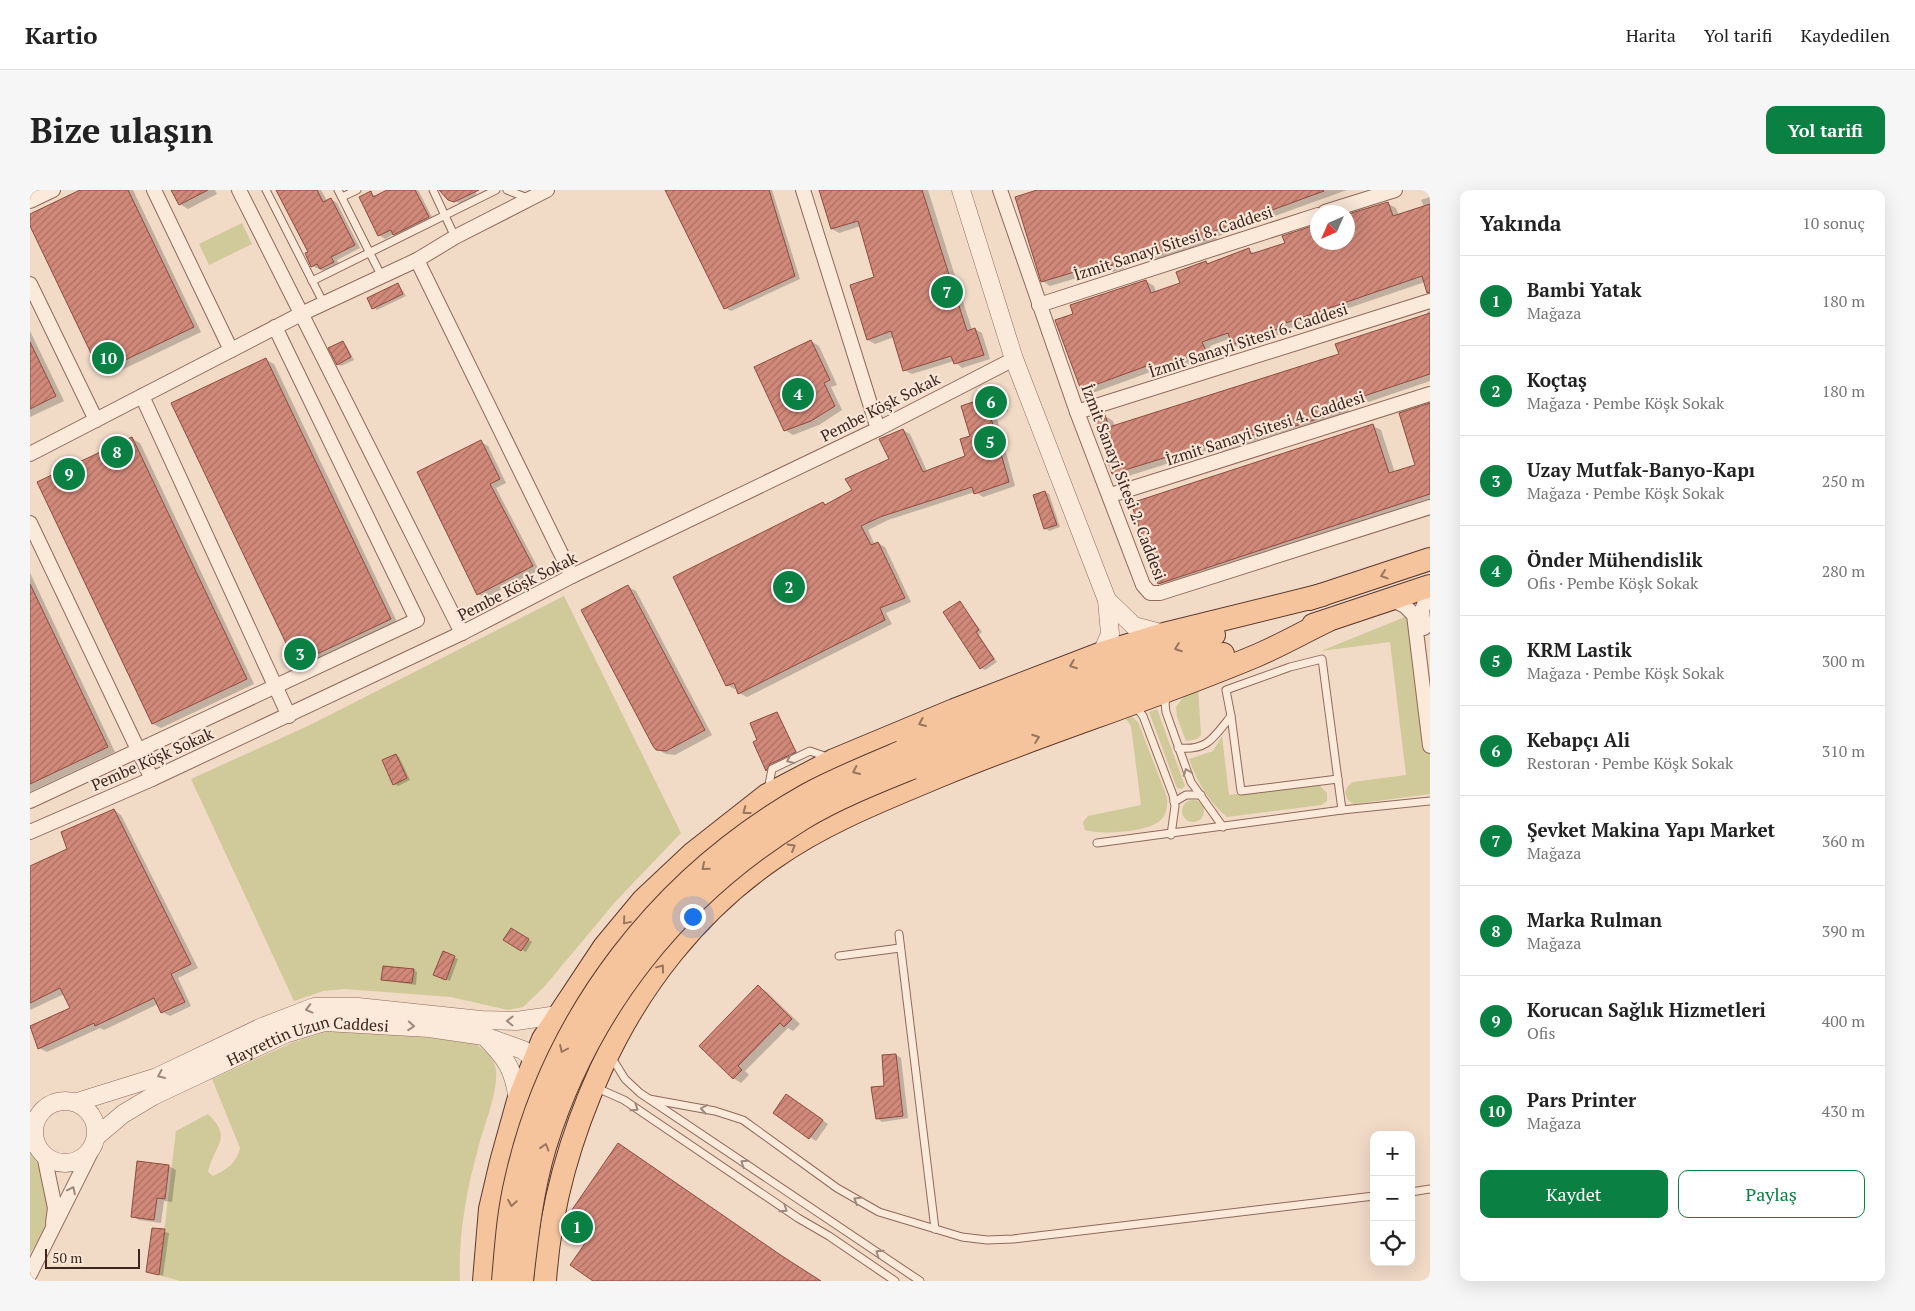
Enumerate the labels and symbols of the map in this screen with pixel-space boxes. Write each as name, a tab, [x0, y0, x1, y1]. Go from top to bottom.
street label: İzmit Sanayi Sitesi 8. Caddesi	[1071, 200, 1276, 286]
north arrow	[1310, 205, 1355, 250]
pin: 7	[931, 273, 963, 311]
street label: İzmit Sanayi Sitesi 6. Caddesi	[1146, 297, 1351, 383]
pin: 10	[92, 339, 124, 377]
street label: Pembe Köşk Sokak	[816, 367, 944, 447]
pin: 4	[782, 375, 814, 413]
street label: İzmit Sanayi Sitesi 2. Caddesi	[1076, 381, 1172, 583]
pin: 6	[975, 383, 1007, 421]
street label: İzmit Sanayi Sitesi 4. Caddesi	[1163, 385, 1368, 471]
pin: 5	[974, 423, 1006, 461]
pin: 8	[101, 433, 133, 471]
pin: 9	[53, 455, 85, 493]
street label: Pembe Köşk Sokak	[453, 546, 581, 626]
pin: 2	[773, 568, 805, 606]
one-way arrow	[1380, 569, 1389, 579]
pin: 3	[284, 635, 316, 673]
one-way arrow	[1174, 642, 1183, 652]
one-way arrow	[1070, 659, 1078, 669]
one-way arrow	[918, 717, 927, 728]
street label: Pembe Köşk Sokak	[88, 722, 217, 796]
one-way arrow	[1031, 734, 1039, 744]
one-way arrow	[786, 754, 795, 764]
one-way arrow	[852, 764, 861, 775]
one-way arrow	[1183, 768, 1193, 776]
one-way arrow	[743, 806, 752, 814]
one-way arrow	[786, 843, 795, 853]
one-way arrow	[702, 861, 711, 870]
your location	[680, 904, 706, 930]
one-way arrow	[623, 915, 632, 924]
one-way arrow	[655, 965, 663, 974]
one-way arrow	[305, 1003, 314, 1014]
street label: Hayrettin Uzun Caddesi	[223, 1010, 390, 1071]
one-way arrow	[505, 1016, 513, 1026]
one-way arrow	[408, 1021, 416, 1032]
one-way arrow	[559, 1044, 569, 1053]
one-way arrow	[157, 1068, 166, 1079]
one-way arrow	[630, 1102, 639, 1111]
one-way arrow	[700, 1104, 709, 1114]
one-way arrow	[540, 1143, 550, 1152]
one-way arrow	[740, 1160, 750, 1169]
one-way arrow	[66, 1186, 77, 1195]
one-way arrow	[854, 1197, 863, 1207]
one-way arrow	[508, 1198, 518, 1207]
one-way arrow	[778, 1203, 788, 1212]
pin: 1	[561, 1208, 593, 1246]
scale bar	[45, 1246, 140, 1269]
one-way arrow	[876, 1250, 885, 1259]

